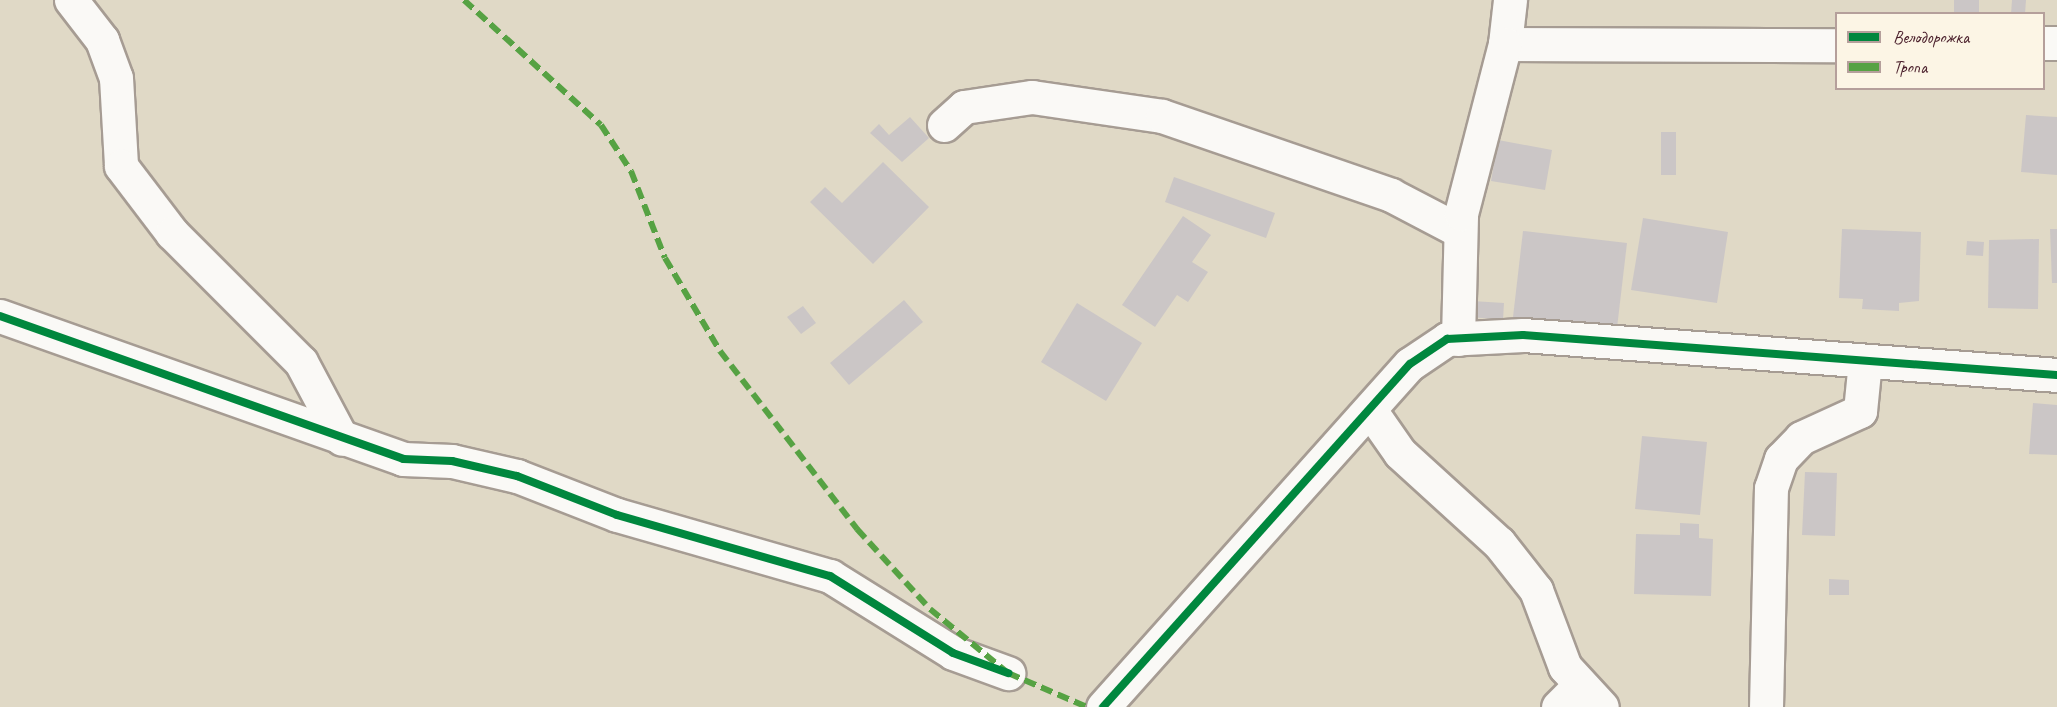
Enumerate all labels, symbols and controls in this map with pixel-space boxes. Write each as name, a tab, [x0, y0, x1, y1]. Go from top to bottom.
legend	[1835, 12, 2045, 90]
text: Велодорожка	[1893, 26, 1969, 48]
text: Тропа	[1893, 56, 1927, 78]

